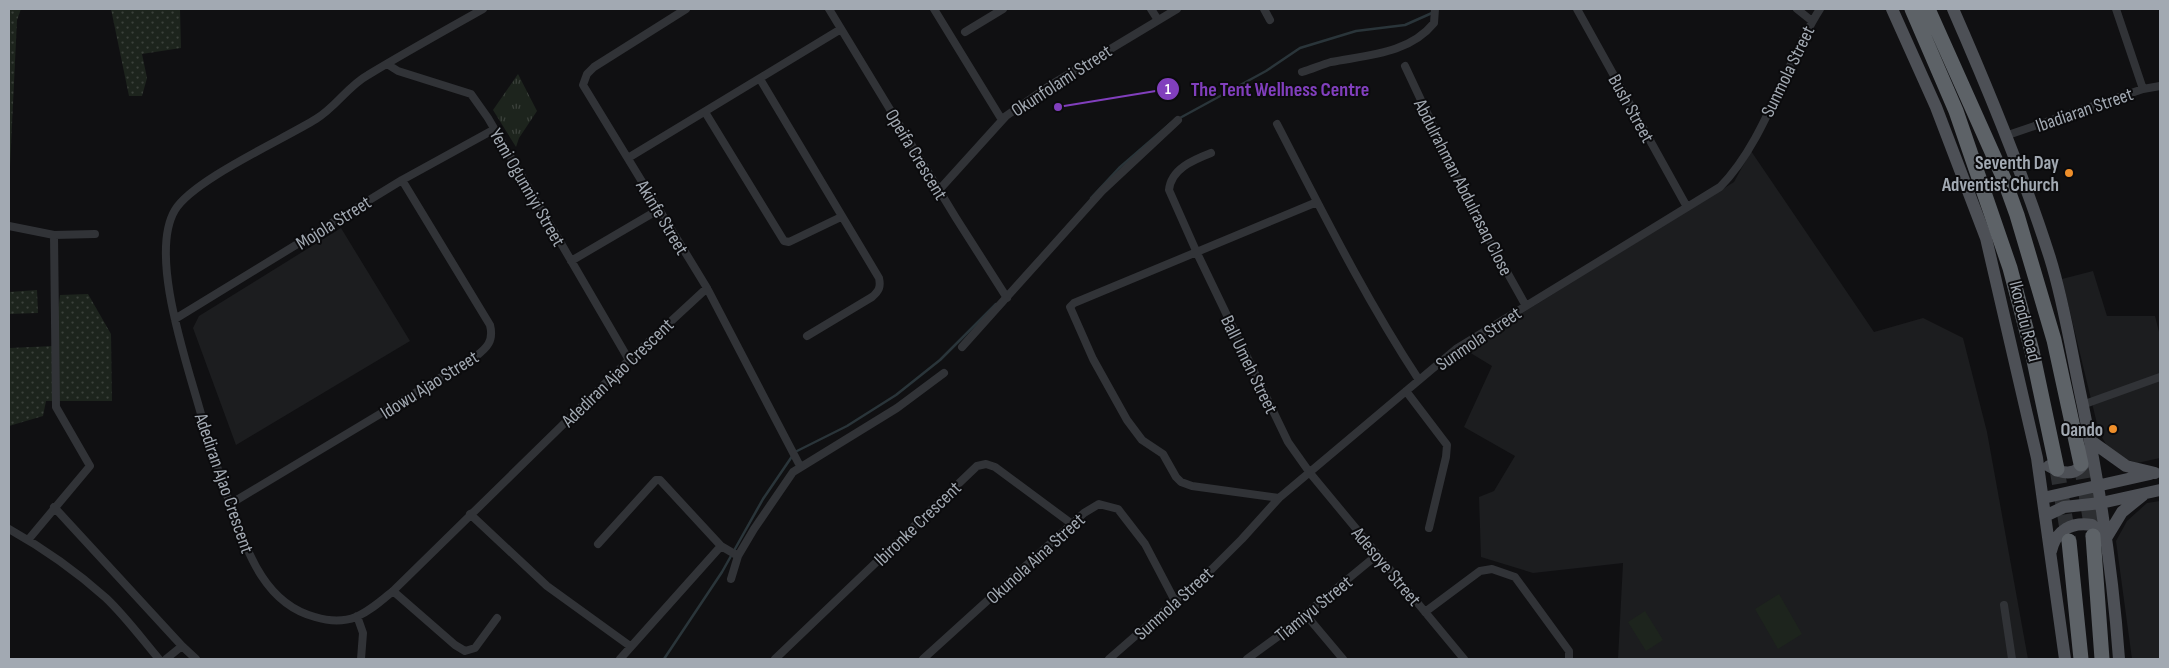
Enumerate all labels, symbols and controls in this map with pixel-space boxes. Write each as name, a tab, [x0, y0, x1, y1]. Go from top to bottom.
street label: Sunmola Street	[1756, 22, 1820, 121]
street label: Okunfolami Street	[1007, 40, 1117, 122]
callout: The Tent Wellness Centre	[1155, 71, 1379, 106]
street label: Bush Street	[1603, 71, 1659, 147]
text: The Tent Wellness Centre	[1191, 78, 1369, 102]
text: 1	[1165, 80, 1171, 99]
street label: Ibadiaran Street	[2033, 83, 2136, 138]
street label: Abdulrahman Abdulrasaq Close	[1408, 95, 1517, 280]
street label: Opeifa Crescent	[880, 105, 952, 205]
street label: Yemi Ogunniyi Street	[484, 125, 570, 251]
place label: Seventh Day Adventist Church	[1941, 152, 2059, 197]
marker: Seventh Day Adventist Church	[2063, 167, 2075, 179]
street label: Akinfe Street	[630, 175, 693, 259]
street label: Mojola Street	[292, 191, 376, 255]
street label: Ikorodu Road	[2003, 279, 2046, 364]
street label: Sunmola Street	[1432, 302, 1526, 376]
street label: Ball Umeh Street	[1215, 312, 1282, 418]
street label: Adediran Ajao Crescent	[557, 314, 679, 433]
street label: Idowu Ajao Street	[376, 346, 483, 425]
street label: Adediran Ajao Crescent	[189, 409, 258, 557]
place label: Oando	[2060, 419, 2103, 442]
marker: Oando	[2107, 423, 2119, 435]
street label: Ibironke Crescent	[870, 477, 966, 571]
street label: Okunola Aina Street	[982, 509, 1090, 609]
street label: Adesoye Street	[1346, 522, 1426, 611]
street label: Sunmola Street	[1130, 563, 1218, 646]
street label: Tiamiyu Street	[1271, 571, 1357, 647]

